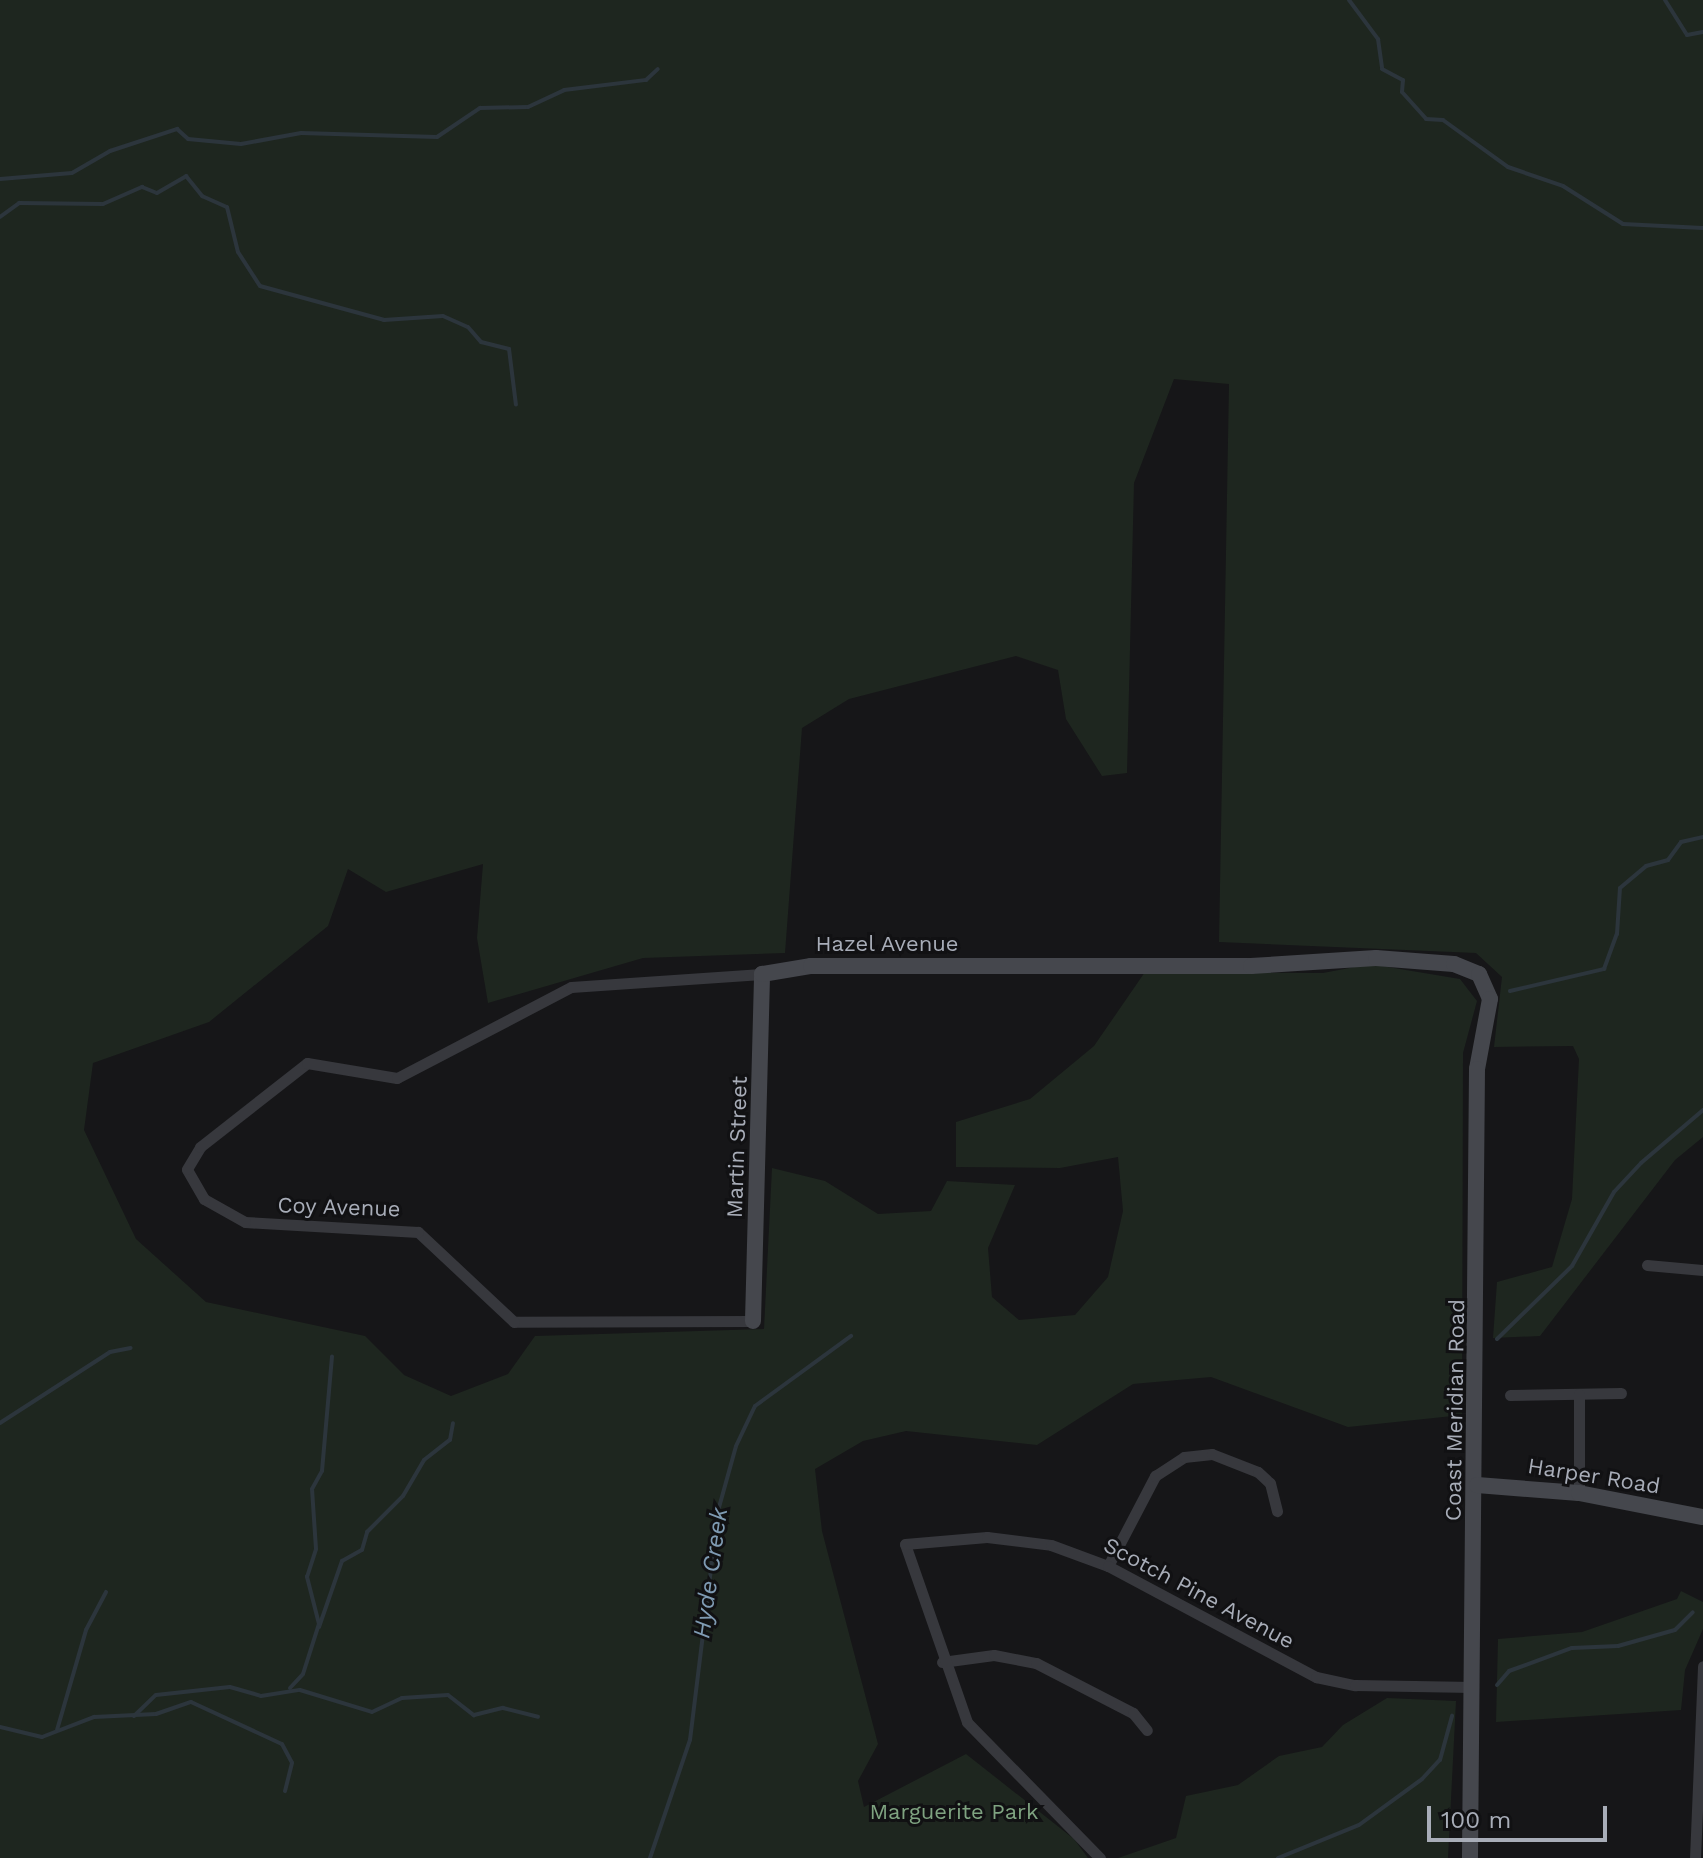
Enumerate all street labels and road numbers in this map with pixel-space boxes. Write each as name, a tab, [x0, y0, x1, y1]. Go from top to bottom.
street label: Hazel Avenue	[815, 931, 959, 957]
street label: Martin Street	[721, 1076, 753, 1218]
street label: Coy Avenue	[276, 1192, 402, 1222]
street label: Coast Meridian Road	[1440, 1299, 1470, 1521]
street label: Harper Road	[1526, 1452, 1662, 1500]
street label: Scotch Pine Avenue	[1099, 1531, 1299, 1655]

